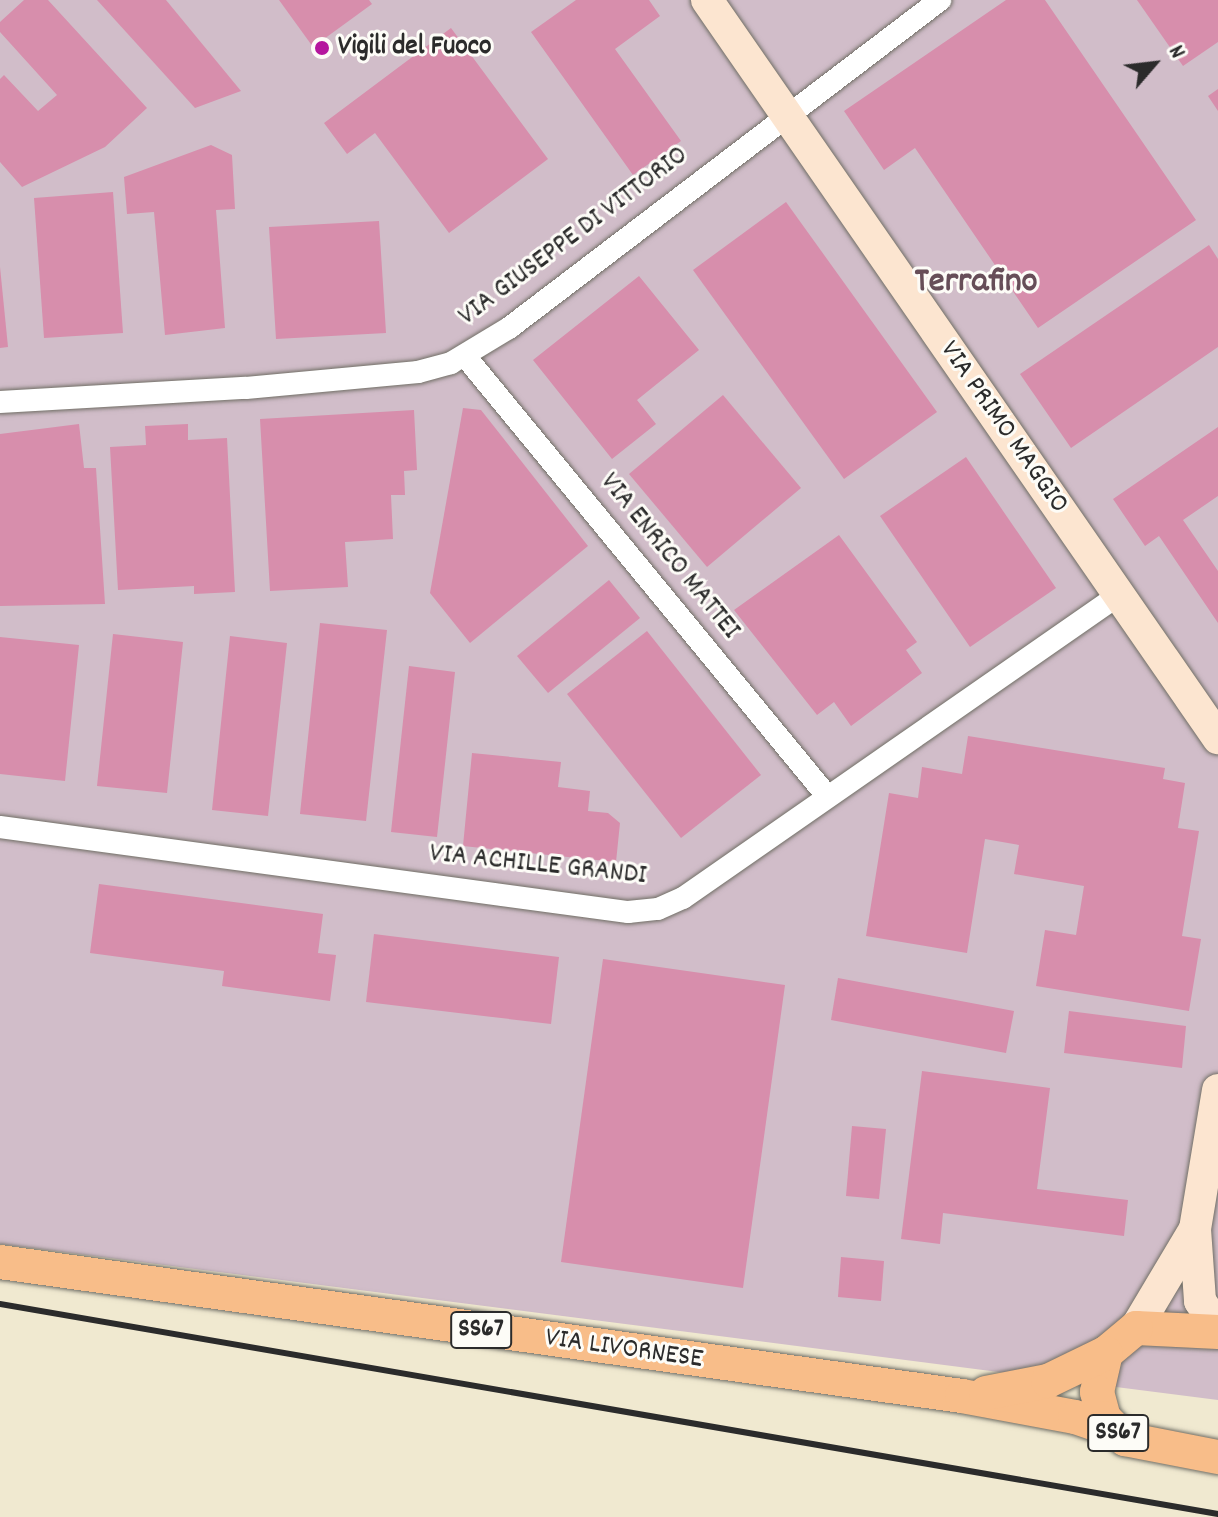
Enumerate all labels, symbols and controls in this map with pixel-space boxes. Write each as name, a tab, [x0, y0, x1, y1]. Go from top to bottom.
north arrow	[1114, 24, 1194, 104]
place label: Vigili del Fuoco	[338, 31, 491, 65]
marker: Vigili del Fuoco	[313, 39, 331, 57]
text: N	[1159, 40, 1192, 65]
street label: VIA GIUSEPPE DI VITTORIO	[453, 140, 695, 334]
district label: Terrafino	[914, 262, 1038, 306]
street label: VIA PRIMO MAGGIO	[931, 335, 1075, 521]
street label: VIA ENRICO MATTEI	[592, 467, 746, 647]
street label: VIA ACHILLE GRANDI	[428, 838, 648, 894]
road number: SS67	[449, 1308, 513, 1352]
street label: VIA LIVORNESE	[543, 1322, 705, 1378]
road number: SS67	[1086, 1411, 1150, 1455]

